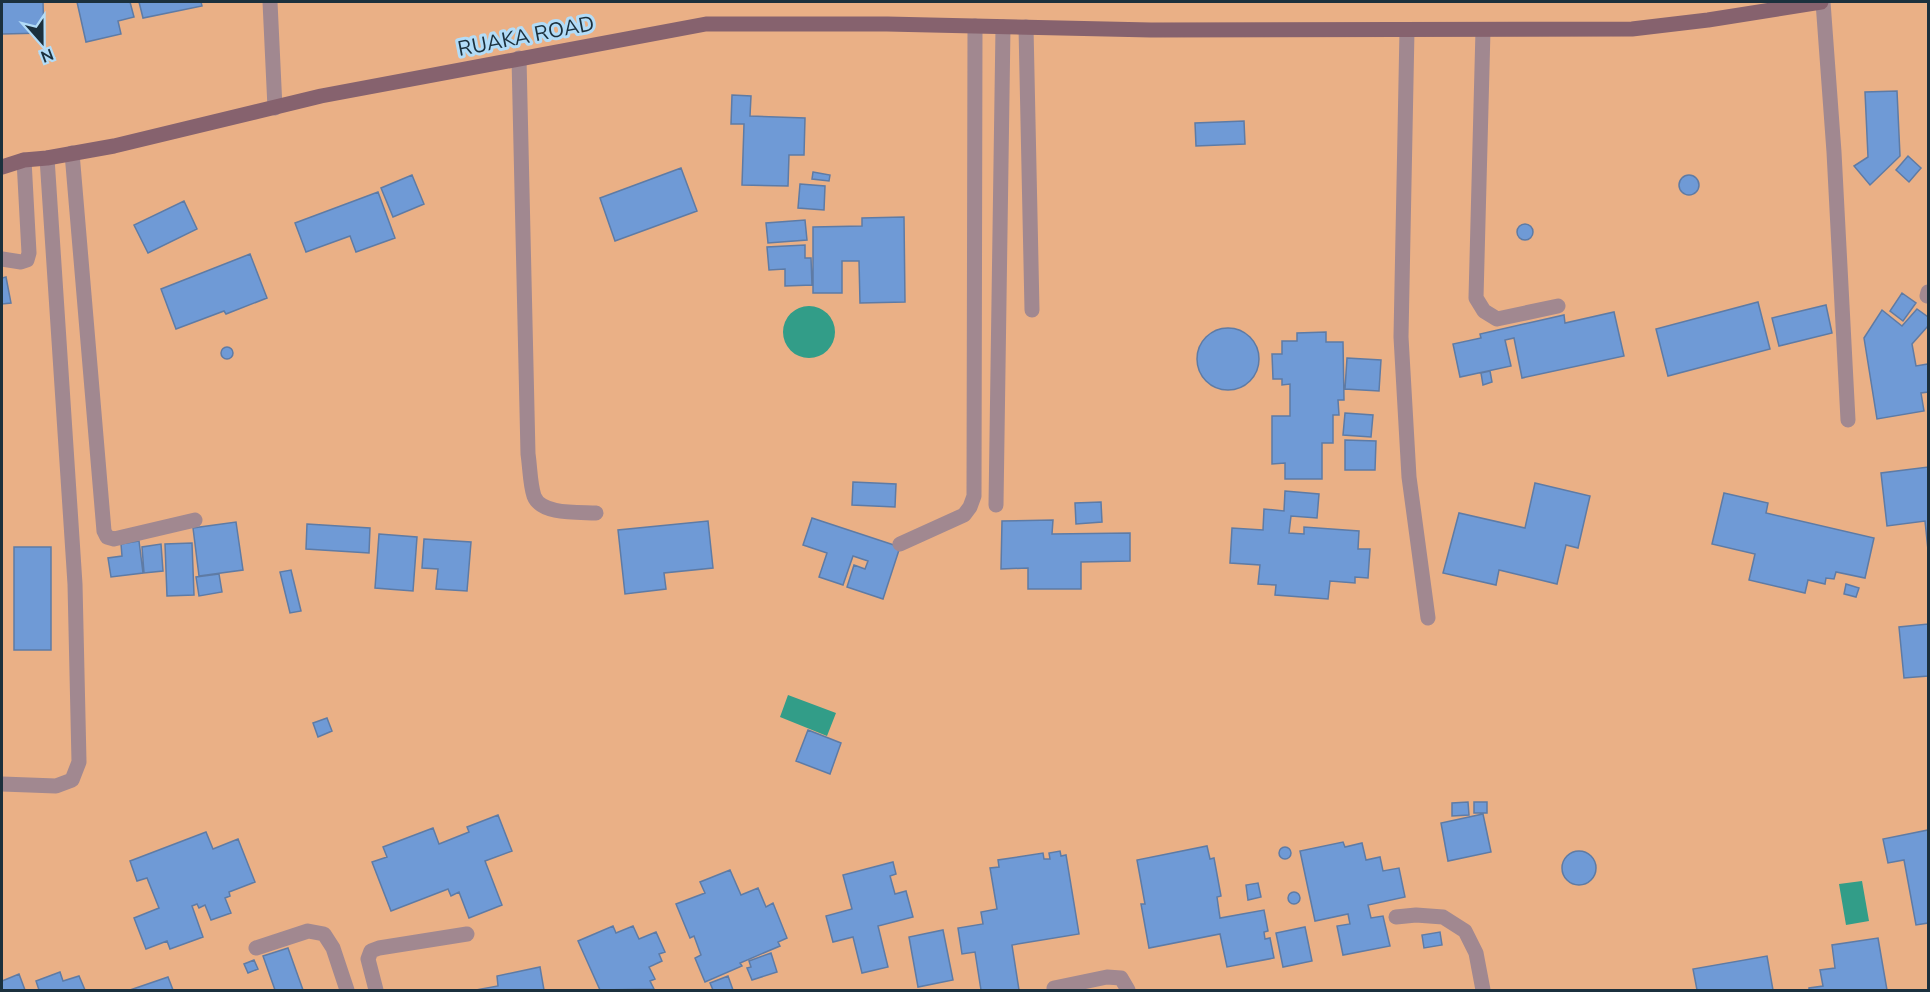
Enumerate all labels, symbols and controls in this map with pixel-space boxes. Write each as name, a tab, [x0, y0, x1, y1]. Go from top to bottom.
street label: RUAKA ROAD	[455, 9, 597, 63]
north arrow	[12, 12, 72, 72]
text: N	[37, 43, 57, 67]

